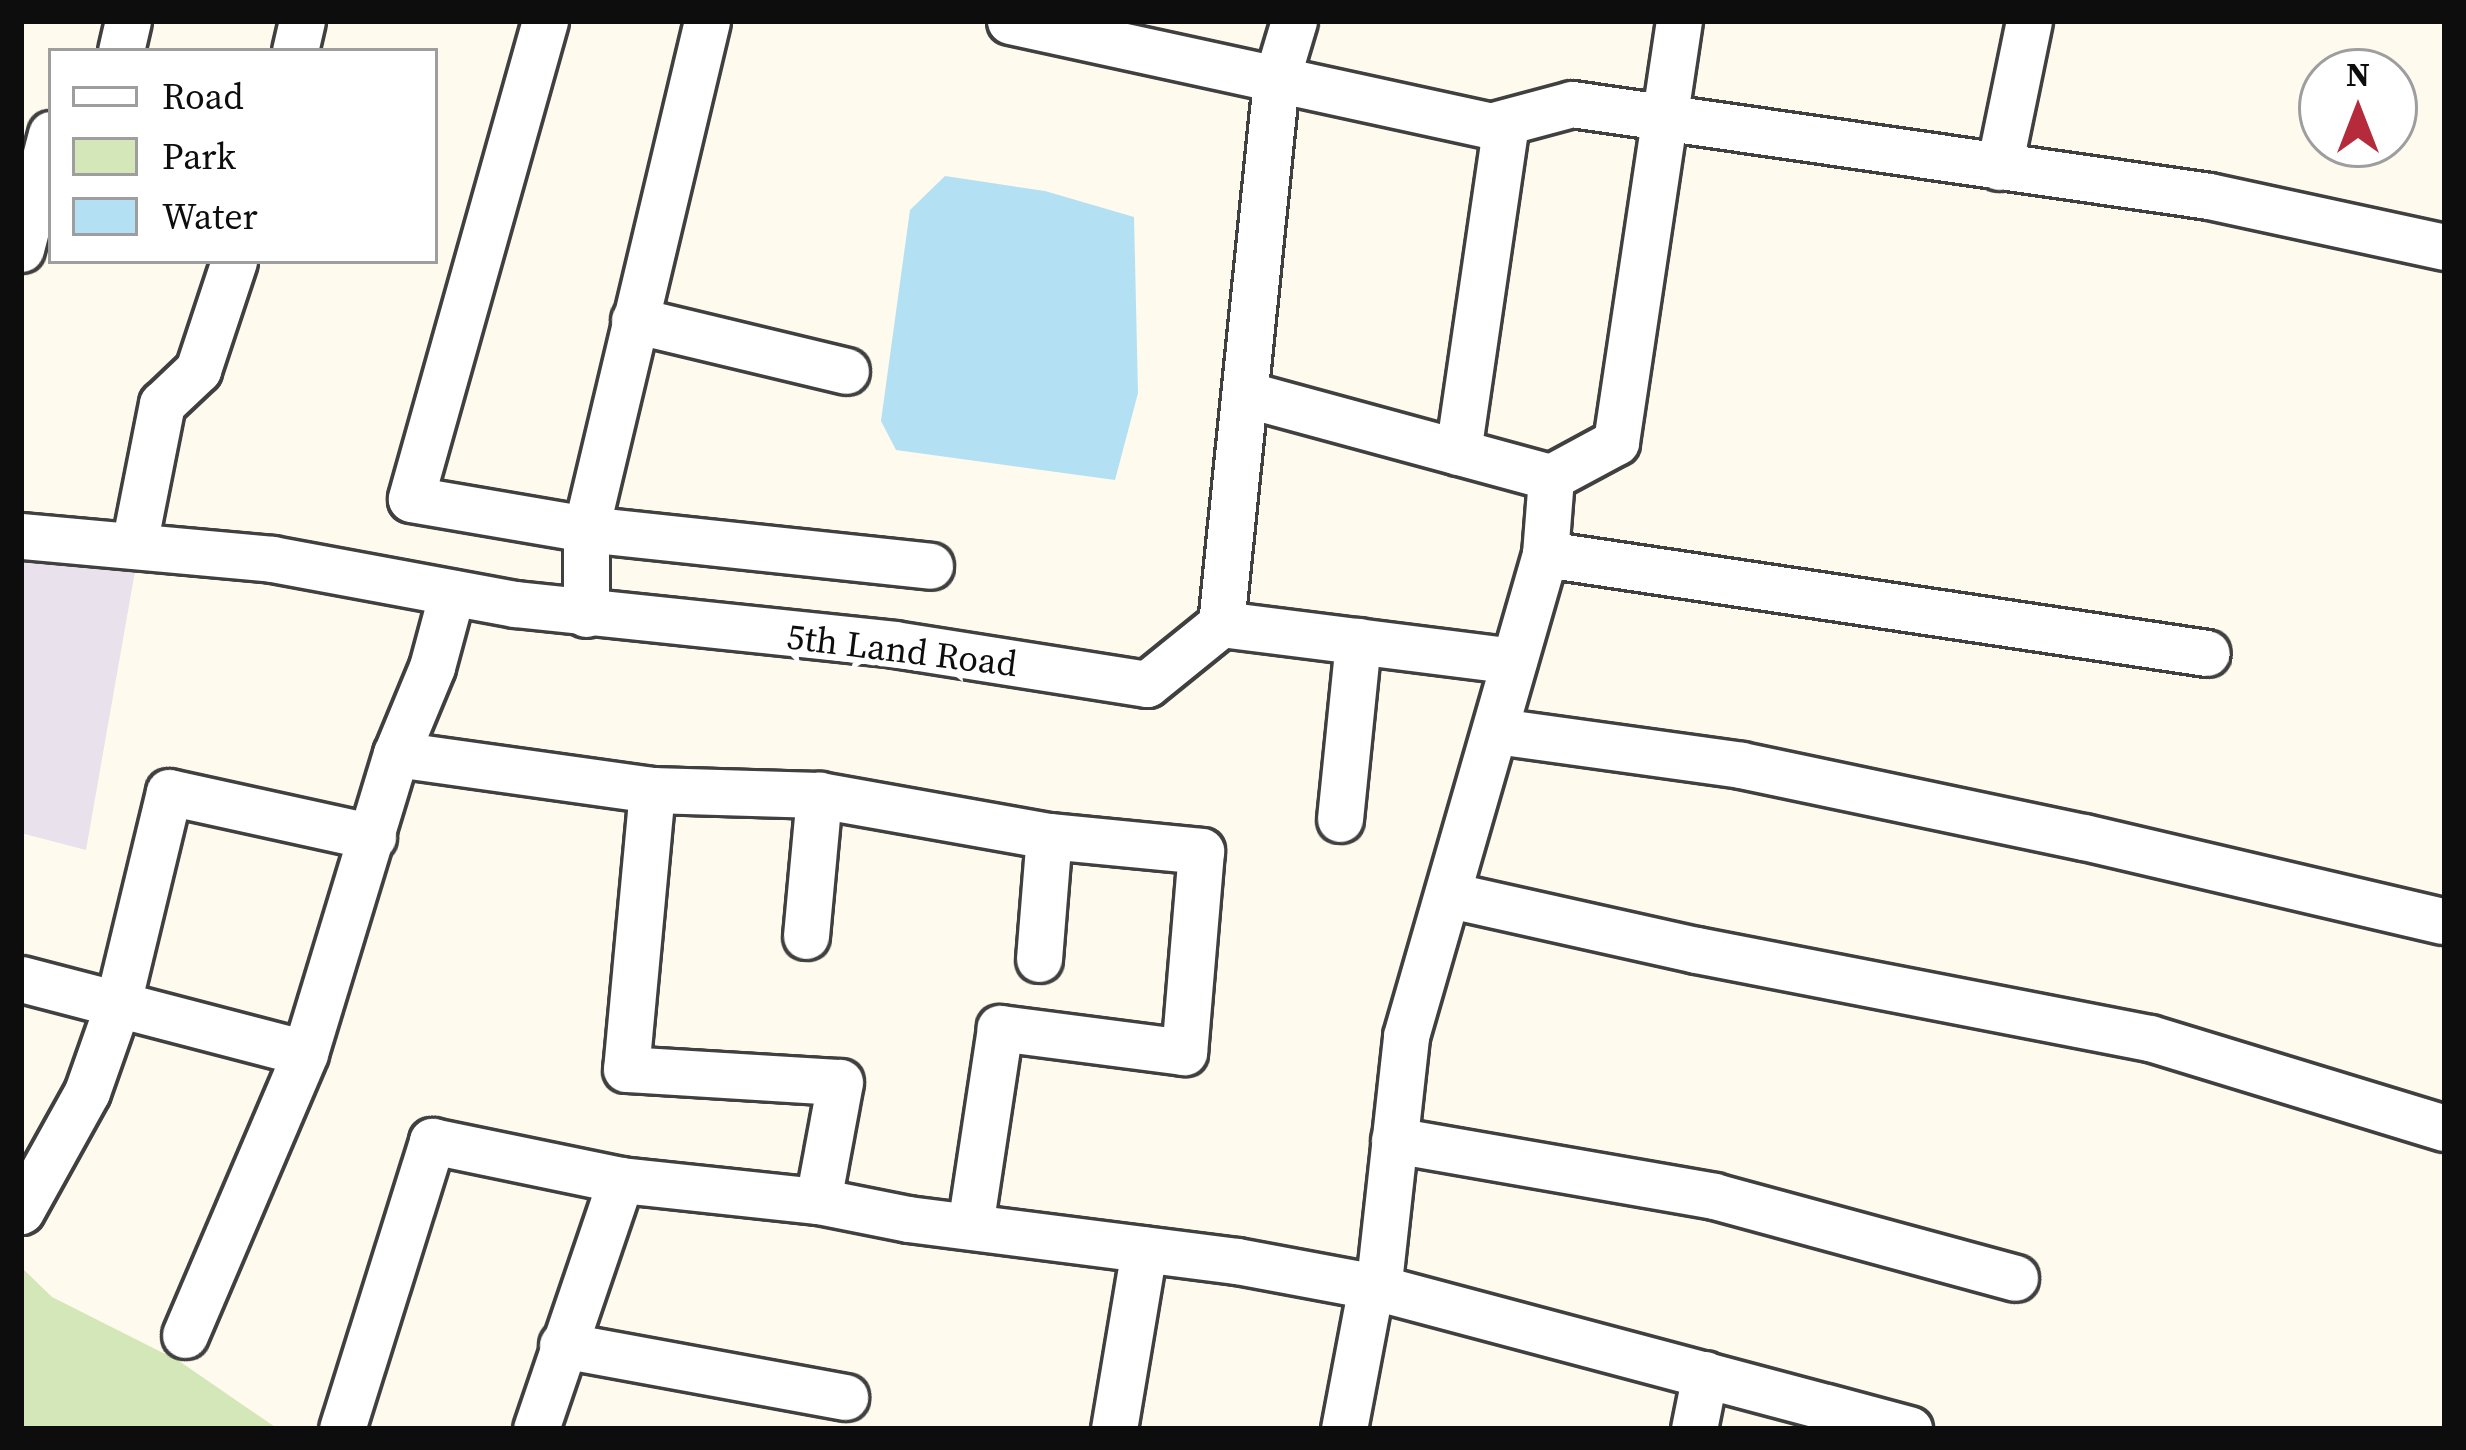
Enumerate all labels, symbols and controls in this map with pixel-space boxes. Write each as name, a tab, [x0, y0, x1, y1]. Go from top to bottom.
legend	[48, 48, 438, 264]
north arrow	[2298, 48, 2418, 168]
text: N	[2346, 52, 2370, 97]
text: Road	[162, 72, 244, 121]
text: Park	[162, 132, 236, 181]
text: Water	[162, 192, 258, 241]
street label: 5th Land Road	[784, 614, 1020, 686]

